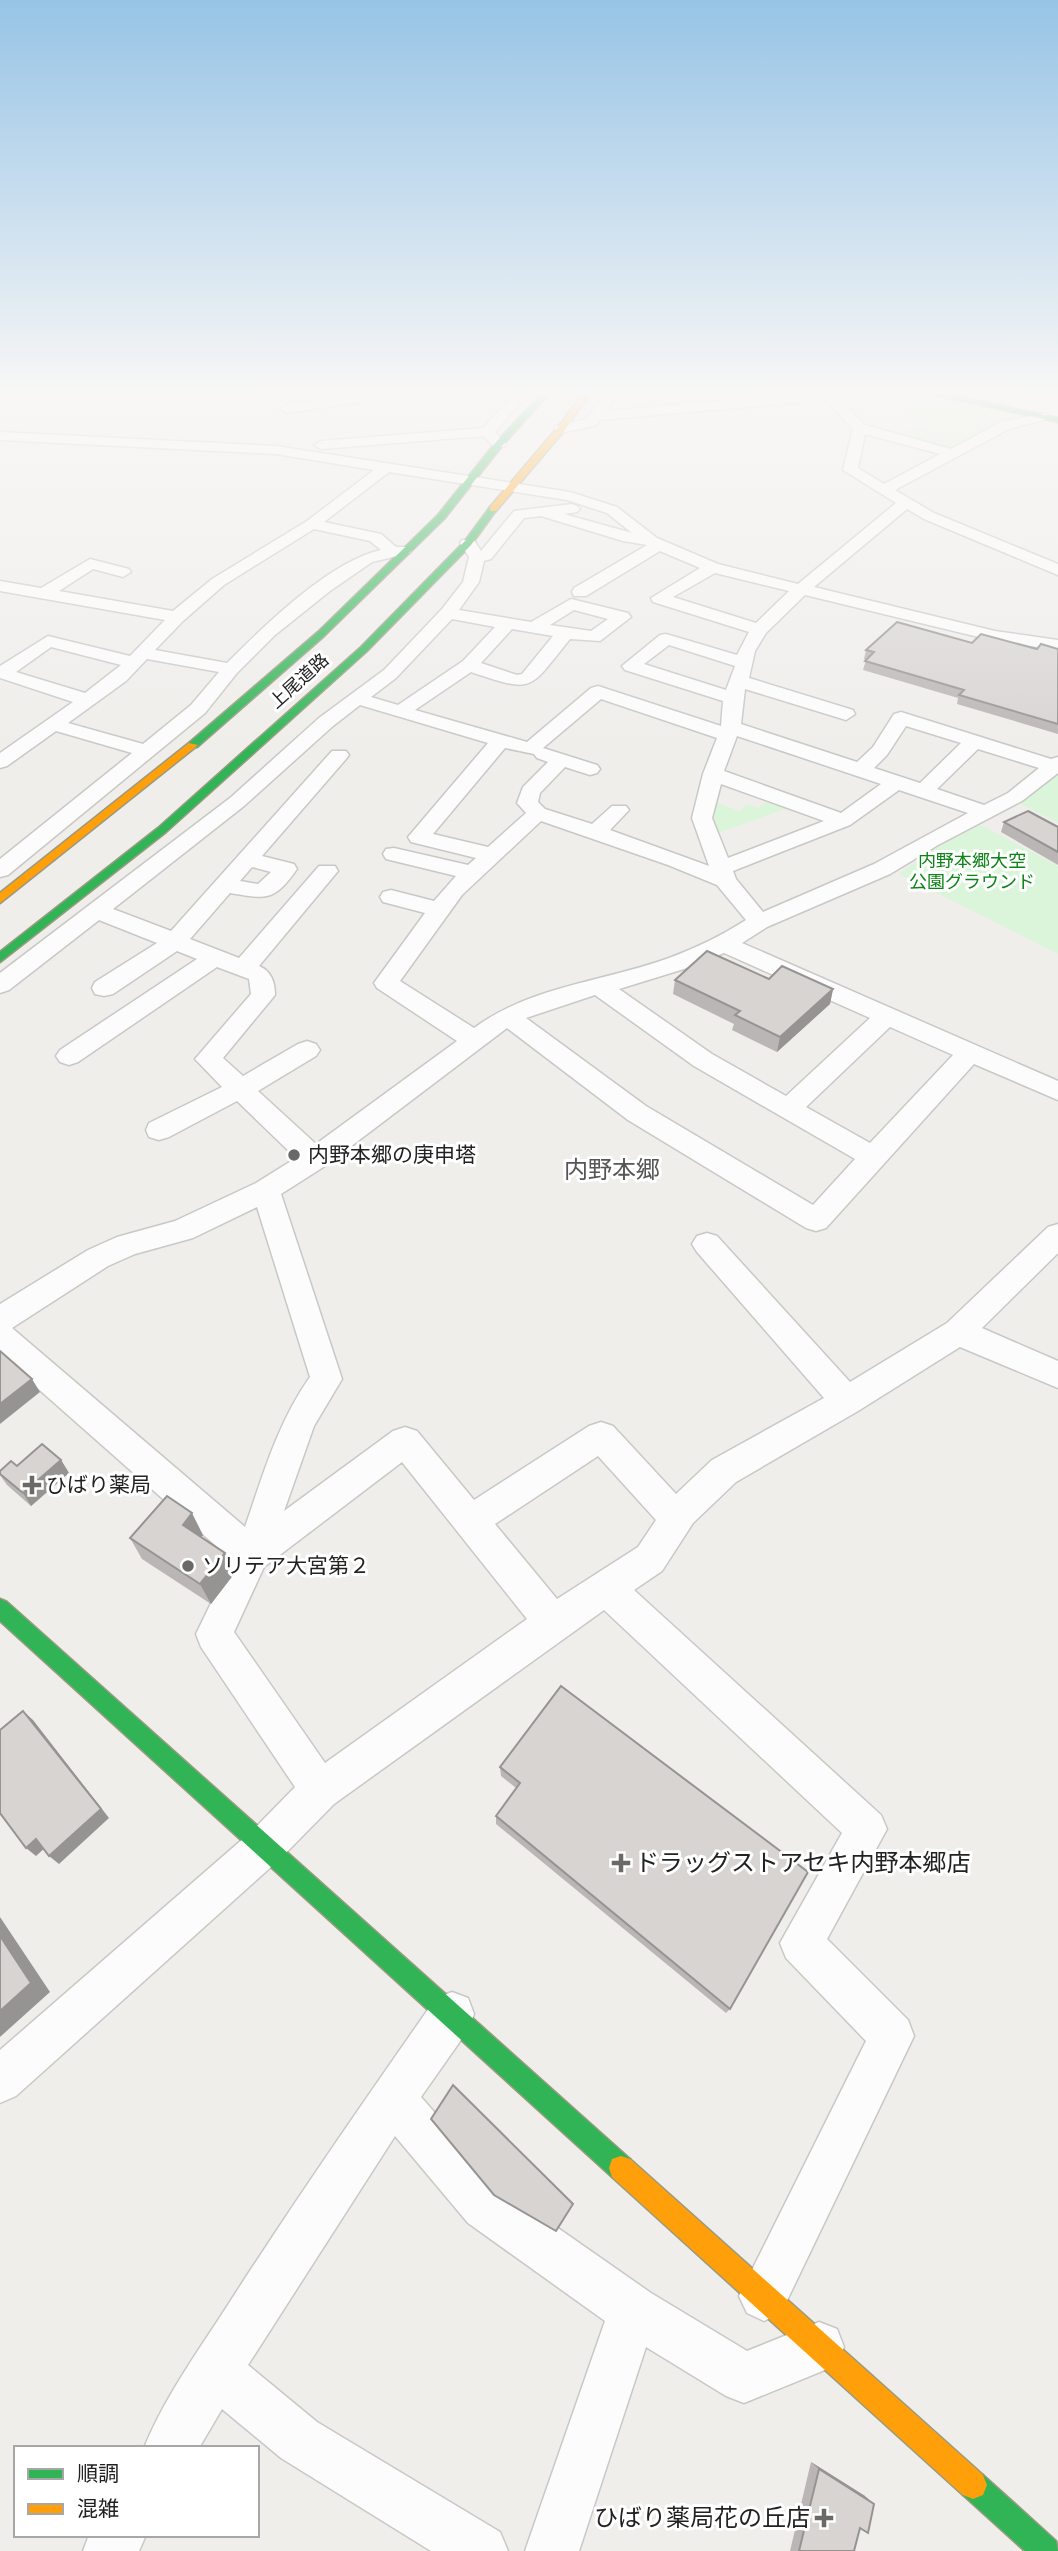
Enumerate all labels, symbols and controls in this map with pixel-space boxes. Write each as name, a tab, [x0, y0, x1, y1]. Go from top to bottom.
street label: 上尾道路	[265, 649, 333, 713]
park label: 内野本郷大空 公園グラウンド	[909, 850, 1035, 893]
place label: 内野本郷の庚申塔	[308, 1143, 476, 1168]
marker: 内野本郷の庚申塔	[286, 1147, 302, 1163]
district label: 内野本郷	[564, 1156, 660, 1185]
place label: ひばり薬局	[46, 1473, 151, 1498]
marker: ひばり薬局	[24, 1477, 40, 1493]
place label: ソリテア大宮第２	[202, 1554, 370, 1579]
marker: ソリテア大宮第２	[180, 1558, 196, 1574]
place label: ドラッグストアセキ内野本郷店	[635, 1849, 971, 1878]
marker: ドラッグストアセキ内野本郷店	[613, 1855, 629, 1871]
legend	[14, 2446, 259, 2537]
text: 順調	[77, 2462, 119, 2487]
text: 混雑	[77, 2497, 119, 2522]
place label: ひばり薬局花の丘店	[594, 2504, 810, 2533]
marker: ひばり薬局花の丘店	[816, 2510, 832, 2526]

